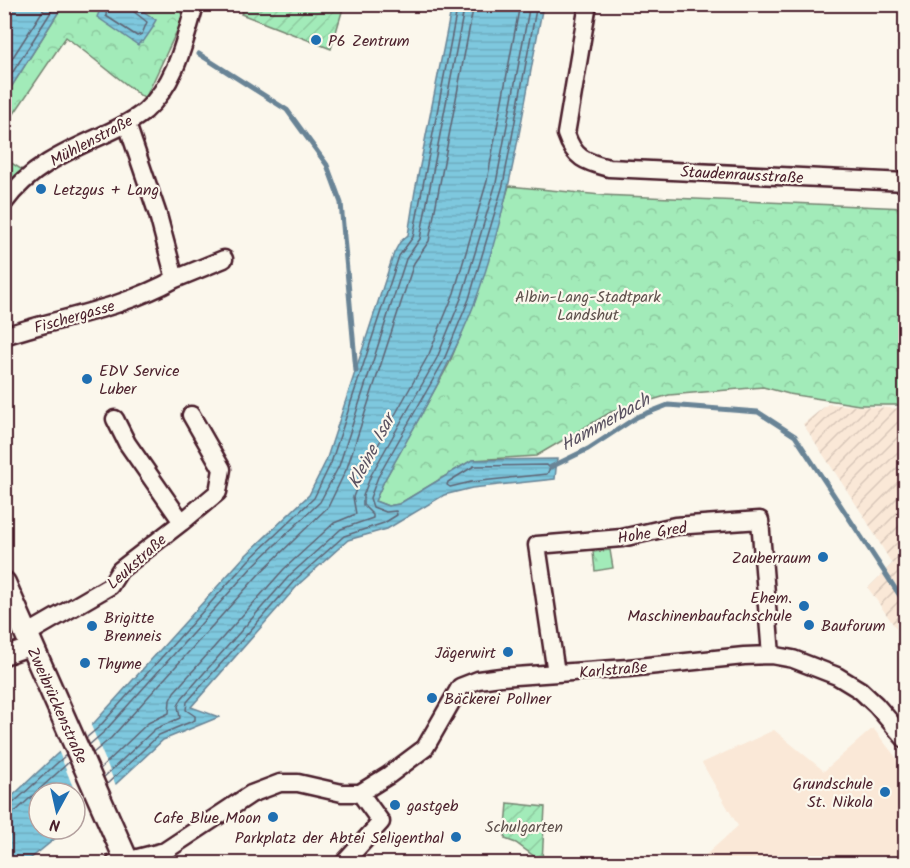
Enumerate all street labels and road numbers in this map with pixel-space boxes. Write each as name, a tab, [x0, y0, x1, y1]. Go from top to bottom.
street label: Mühlenstraße	[46, 109, 138, 174]
street label: Staudenrausstraße	[680, 160, 804, 191]
street label: Fischergasse	[31, 294, 118, 341]
street label: Hohe Gred	[616, 515, 690, 551]
street label: Leukstraße	[101, 528, 173, 596]
street label: Zweibrückenstraße	[20, 643, 94, 768]
street label: Karlstraße	[578, 655, 648, 686]

